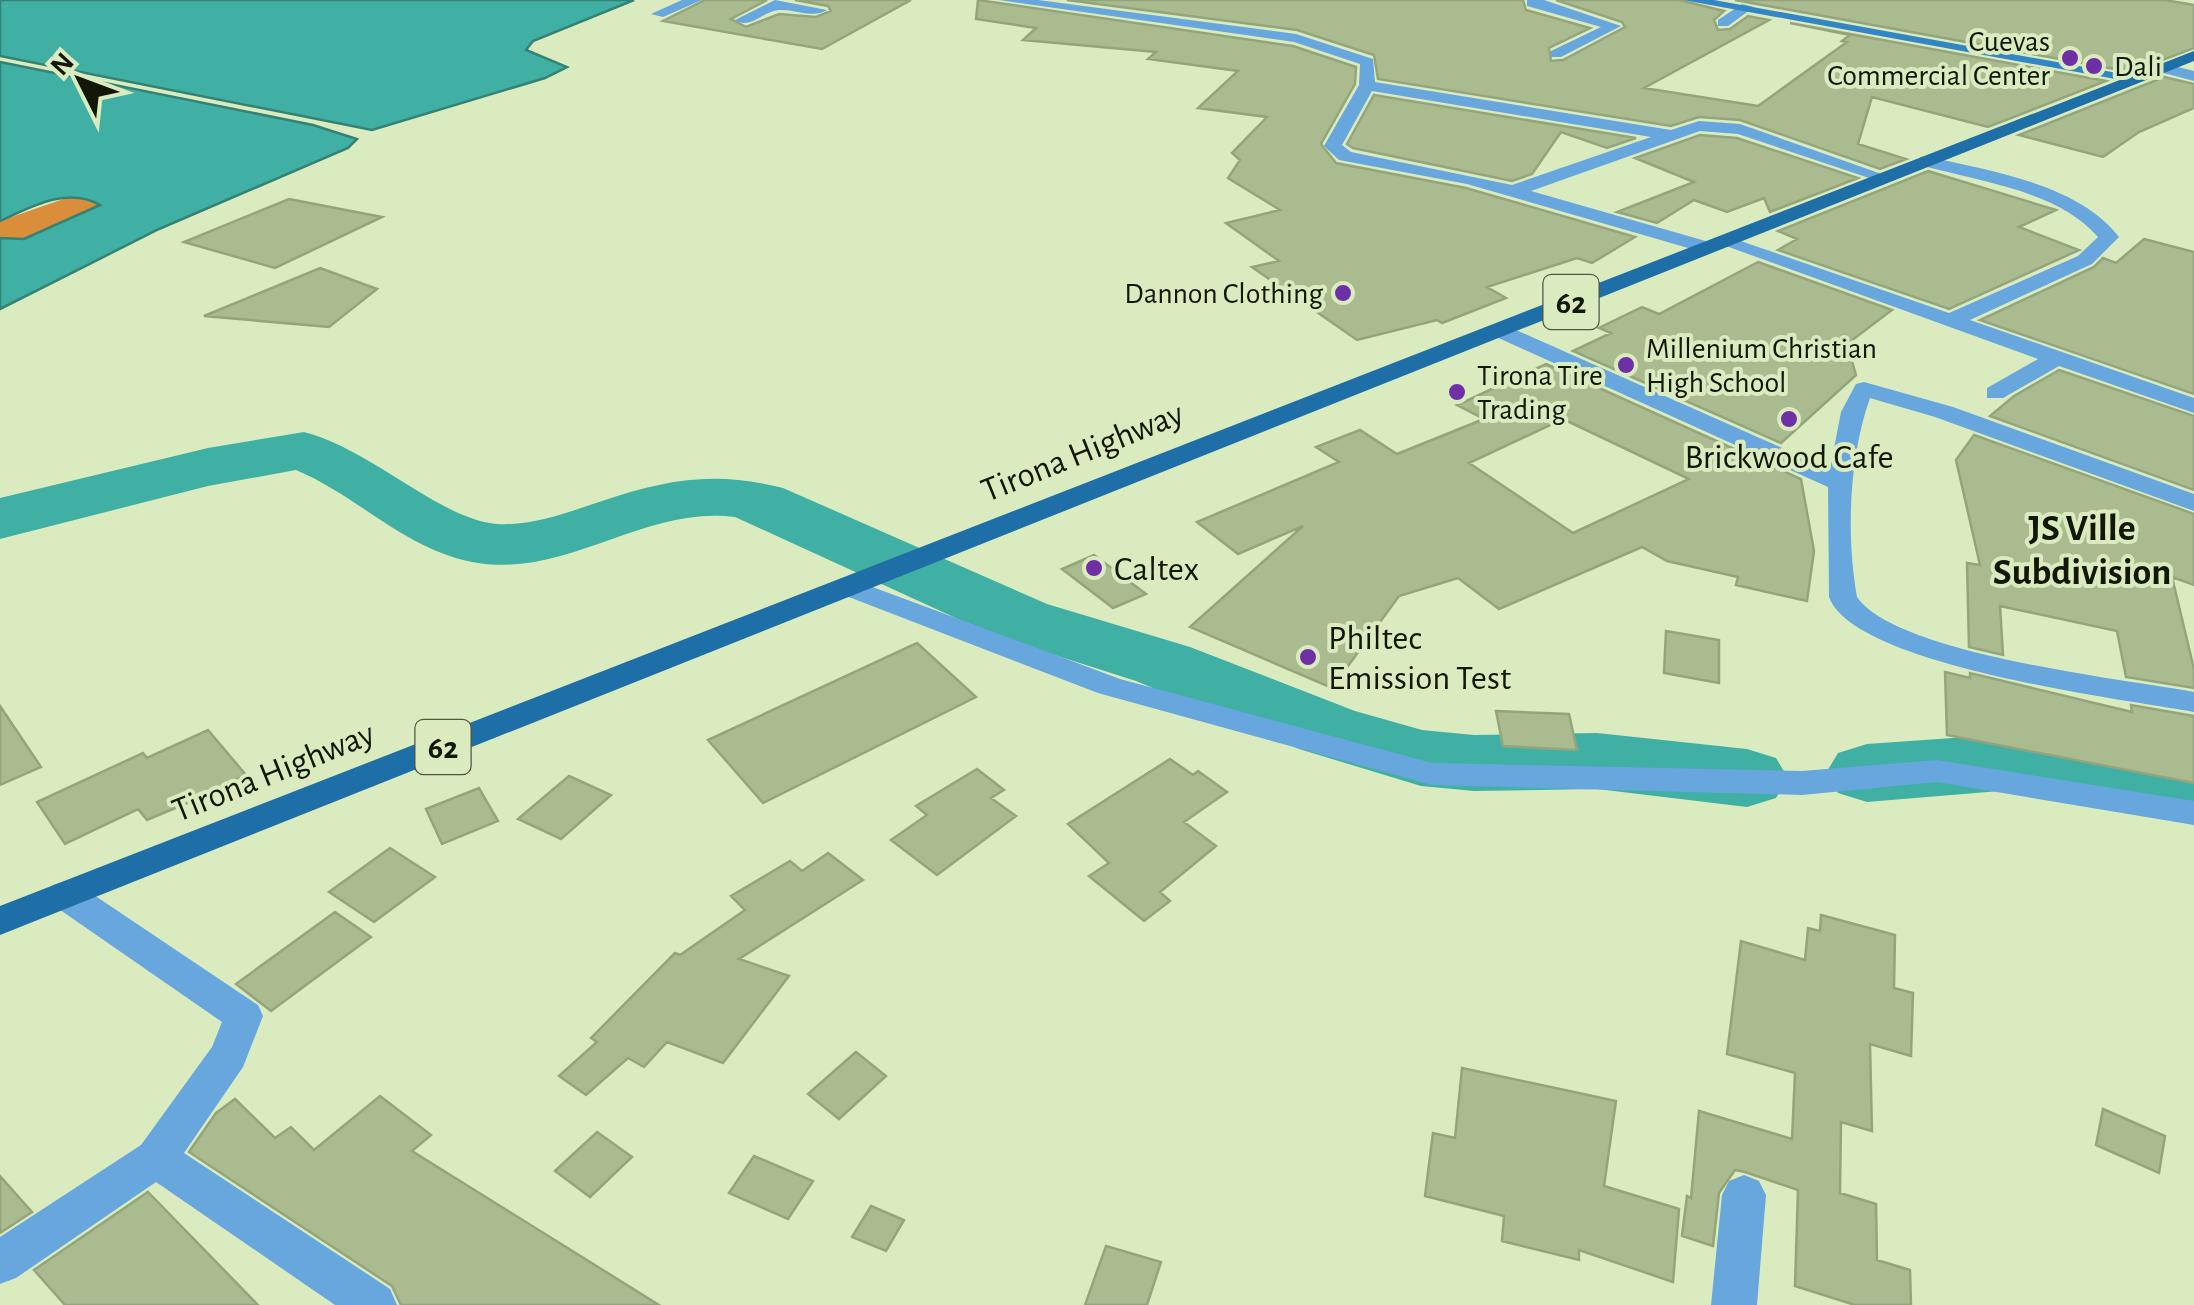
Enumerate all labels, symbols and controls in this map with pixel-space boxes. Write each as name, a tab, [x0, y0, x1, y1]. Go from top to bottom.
place label: Cuevas Commercial Center	[1827, 27, 2050, 91]
north arrow	[30, 30, 130, 130]
marker: Cuevas Commercial Center	[2059, 47, 2081, 69]
text: N	[46, 48, 80, 81]
place label: Dali	[2114, 52, 2162, 82]
marker: Dali	[2083, 55, 2105, 77]
road number: 62	[1544, 275, 1598, 329]
place label: Dannon Clothing	[1124, 279, 1323, 309]
marker: Dannon Clothing	[1332, 282, 1354, 304]
place label: Millenium Christian High School	[1646, 334, 1877, 398]
marker: Millenium Christian High School	[1615, 354, 1637, 376]
place label: Tirona Tire Trading	[1477, 361, 1603, 425]
marker: Tirona Tire Trading	[1446, 381, 1468, 403]
street label: Tirona Highway	[977, 396, 1189, 509]
marker: Brickwood Cafe	[1778, 408, 1800, 430]
place label: Brickwood Cafe	[1684, 440, 1894, 475]
district label: JS Ville Subdivision	[1993, 510, 2171, 592]
place label: Caltex	[1114, 552, 1199, 587]
marker: Caltex	[1083, 557, 1105, 579]
place label: Philtec Emission Test	[1328, 621, 1511, 696]
marker: Philtec Emission Test	[1297, 646, 1319, 668]
street label: Tirona Highway	[168, 716, 380, 829]
road number: 62	[416, 720, 470, 774]

